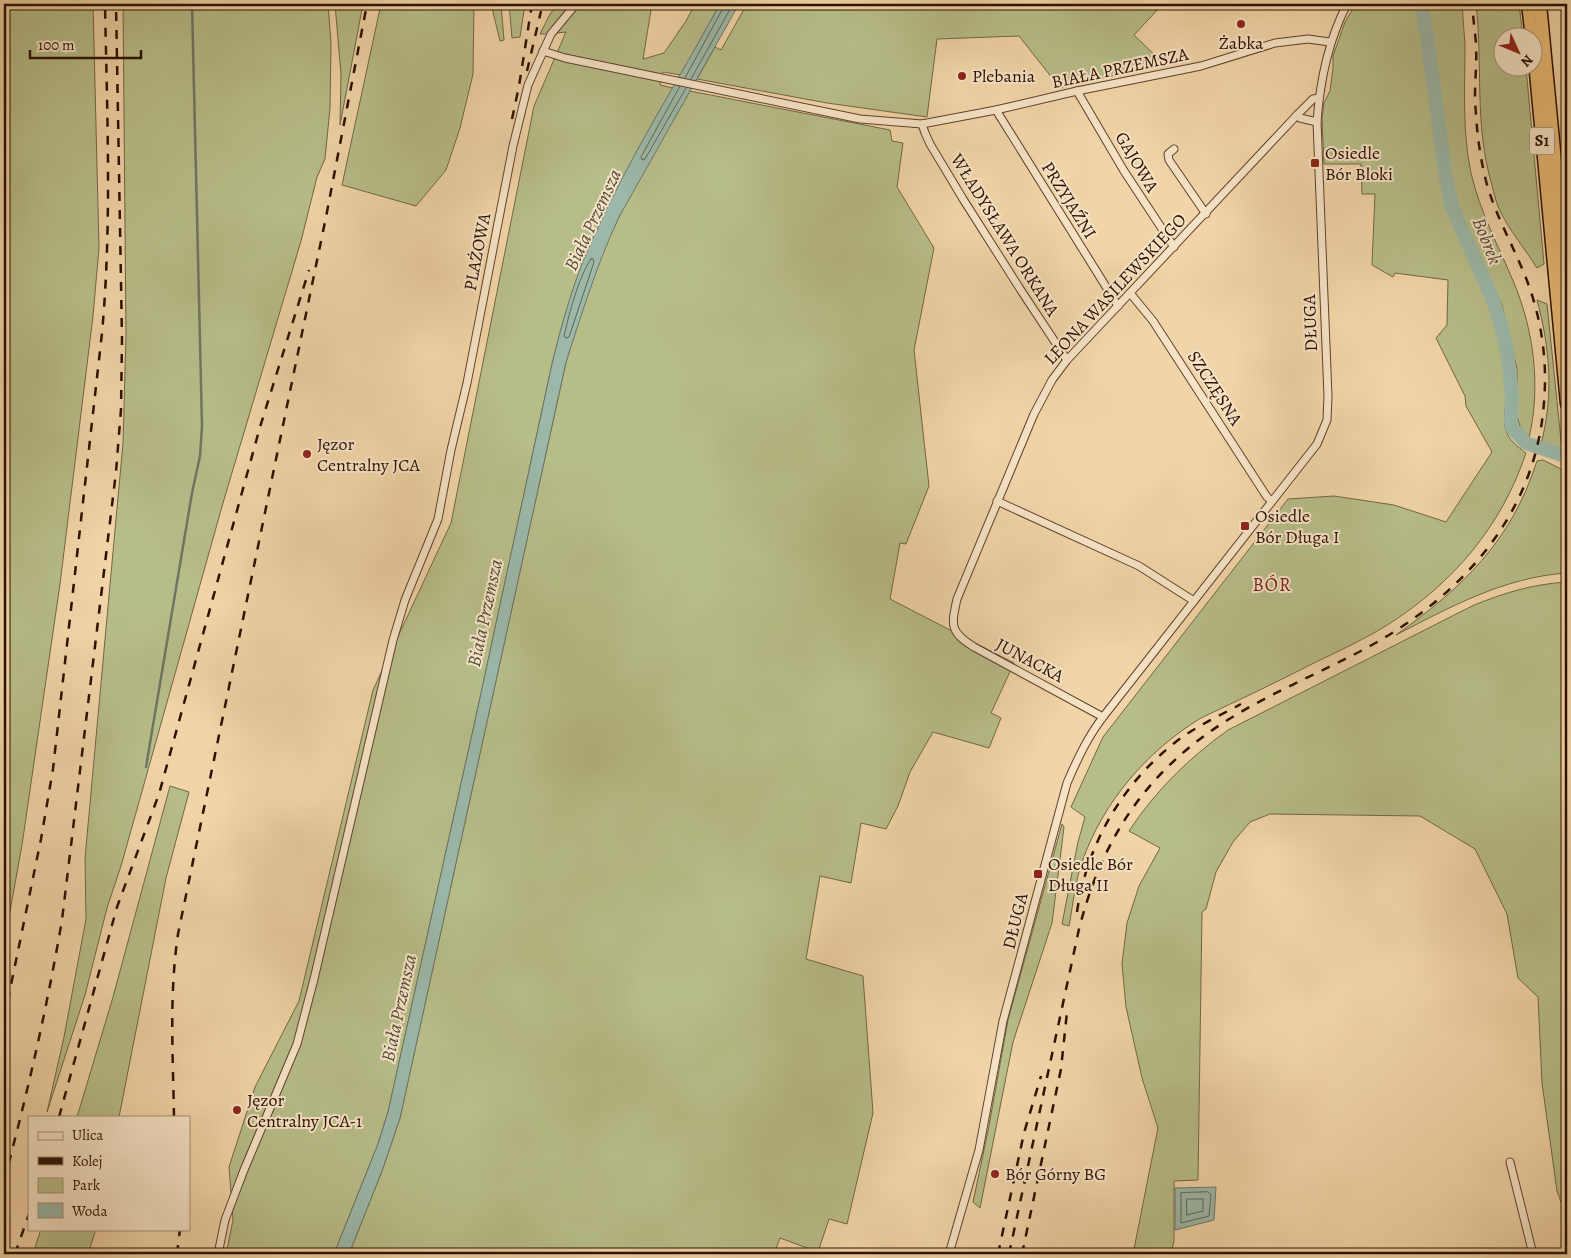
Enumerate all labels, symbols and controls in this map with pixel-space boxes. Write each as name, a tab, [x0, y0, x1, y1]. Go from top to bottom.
marker: Żabka	[1235, 18, 1247, 30]
scale bar	[30, 28, 141, 60]
north arrow	[1494, 28, 1544, 78]
place label: Żabka	[1219, 31, 1264, 55]
text: 100 m	[38, 35, 75, 55]
street label: BIAŁA PRZEMSZA	[1049, 42, 1191, 94]
text: N	[1517, 50, 1537, 71]
place label: Plebania	[972, 64, 1036, 88]
marker: Plebania	[956, 70, 968, 82]
street label: GAJOWA	[1110, 127, 1165, 197]
road number: S1	[1530, 128, 1554, 154]
place label: Osiedle Bór Bloki	[1325, 141, 1393, 186]
street label: WŁADYSŁAWA ORKANA	[945, 148, 1065, 321]
street label: PRZYJAŹNI	[1036, 157, 1102, 243]
marker: Osiedle Bór Bloki	[1309, 157, 1321, 169]
water label: Biała Przemsza	[558, 165, 628, 275]
street label: LEONA WASILEWSKIEGO	[1038, 208, 1192, 370]
street label: PLAŻOWA	[458, 211, 496, 293]
water label: Bobrek	[1466, 214, 1508, 268]
street label: DŁUGA	[1297, 293, 1323, 352]
street label: SZCZĘSNA	[1182, 346, 1248, 430]
place label: Jęzor Centralny JCA	[317, 432, 421, 477]
marker: Jęzor Centralny JCA	[301, 448, 313, 460]
place label: Osiedle Bór Długa I	[1255, 504, 1339, 549]
marker: Osiedle Bór Długa I	[1239, 520, 1251, 532]
water label: Biała Przemsza	[461, 557, 509, 669]
district label: BÓR	[1252, 572, 1292, 598]
street label: JUNACKA	[992, 632, 1069, 688]
place label: Osiedle Bór Długa II	[1048, 852, 1133, 897]
marker: Osiedle Bór Długa II	[1032, 868, 1044, 880]
street label: DŁUGA	[996, 890, 1034, 952]
water label: Biała Przemsza	[375, 952, 423, 1064]
place label: Jęzor Centralny JCA-1	[247, 1088, 362, 1133]
marker: Jęzor Centralny JCA-1	[231, 1104, 243, 1116]
legend	[28, 1116, 190, 1230]
text: Ulica	[72, 1125, 103, 1145]
text: Kolej	[72, 1151, 103, 1171]
place label: Bór Górny BG	[1005, 1162, 1106, 1186]
marker: Bór Górny BG	[989, 1168, 1001, 1180]
text: Park	[72, 1175, 101, 1195]
text: Woda	[71, 1201, 107, 1221]

